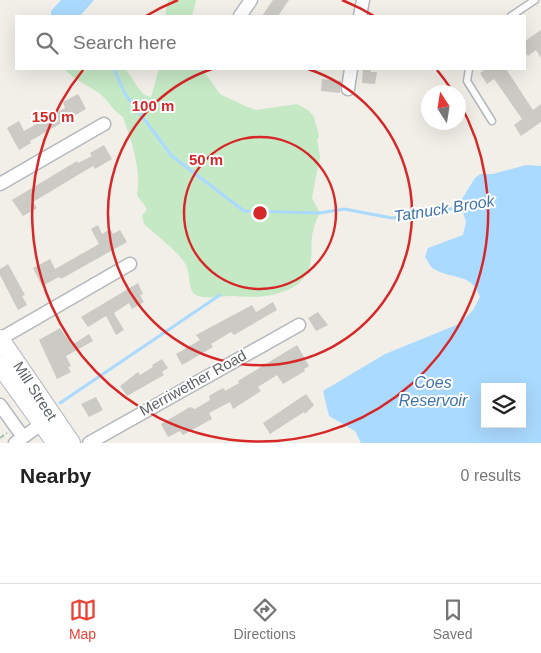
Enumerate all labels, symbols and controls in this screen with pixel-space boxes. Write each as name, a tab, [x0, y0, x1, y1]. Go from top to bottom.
search box	[15, 15, 526, 70]
icon: search	[33, 29, 61, 57]
text: Search here	[73, 32, 177, 53]
north arrow	[421, 85, 466, 130]
text: 100 m	[132, 97, 174, 114]
text: 150 m	[32, 108, 74, 125]
text: 50 m	[189, 151, 223, 168]
water label: Tatnuck Brook	[393, 192, 497, 225]
centre of rings	[251, 204, 269, 222]
street label: Merriwether Road	[137, 346, 249, 419]
street label: Mill Street	[10, 358, 61, 424]
water label: Coes Reservoir	[399, 374, 468, 409]
map controls	[481, 383, 526, 428]
button: layers	[481, 383, 526, 428]
text: Nearby	[20, 464, 91, 487]
text: 0 results	[461, 467, 521, 484]
tab: Map	[69, 596, 97, 642]
tab: Directions	[234, 596, 296, 642]
tab: Saved	[433, 596, 472, 642]

